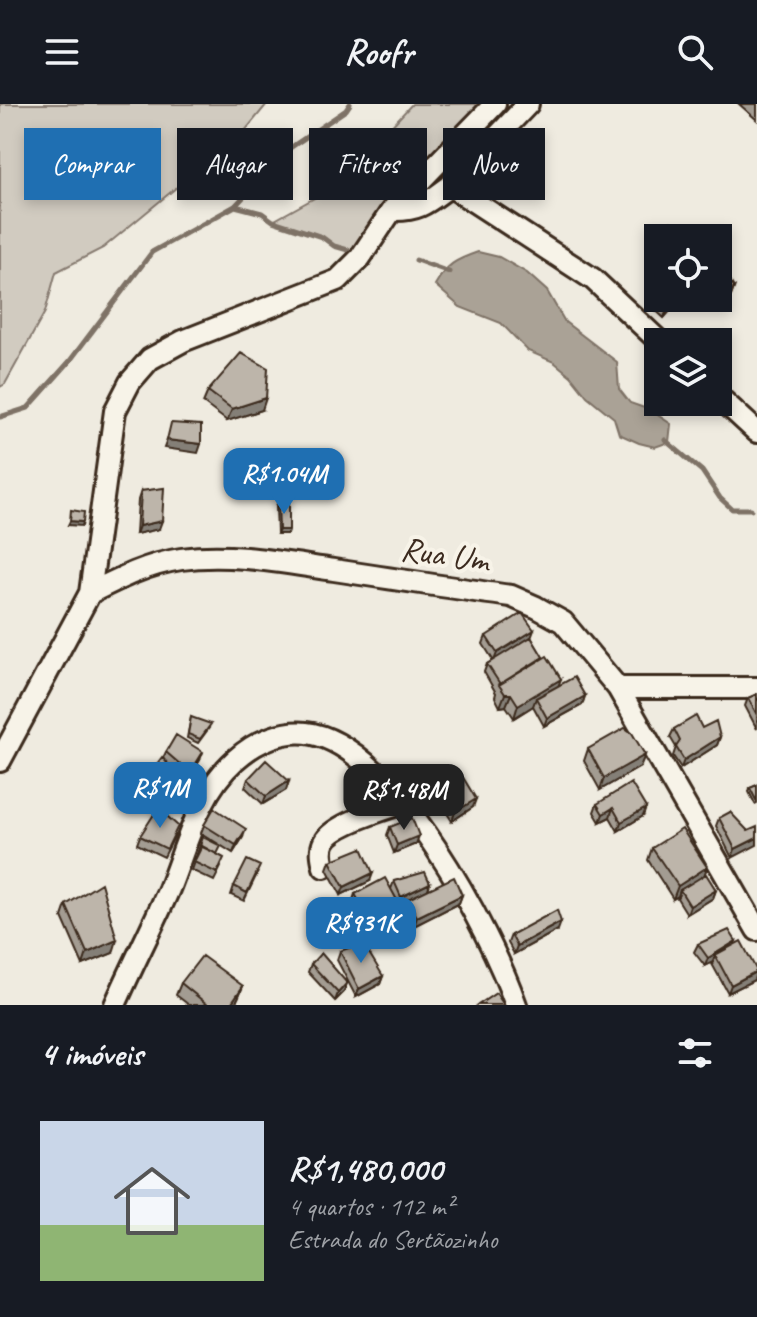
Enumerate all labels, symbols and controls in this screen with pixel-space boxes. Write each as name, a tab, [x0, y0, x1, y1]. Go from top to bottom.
text: Roofr	[344, 29, 413, 75]
icon: menu	[40, 30, 84, 74]
icon: search	[673, 30, 717, 74]
chip: Comprar	[24, 128, 161, 200]
chip: Alugar	[177, 128, 293, 200]
chip: Filtros	[309, 128, 427, 200]
chip: Novo	[443, 128, 545, 200]
map controls	[644, 224, 732, 416]
button: locate	[644, 224, 732, 312]
button: layers	[644, 328, 732, 416]
pin: R$1.04M	[210, 448, 358, 516]
text: R$1.04M	[241, 457, 327, 490]
street label: Rua Um	[398, 527, 495, 582]
pin: R$1M	[113, 762, 207, 830]
pin: R$1.48M	[330, 764, 478, 832]
text: R$1M	[132, 771, 188, 804]
text: R$1.48M	[361, 773, 447, 806]
pin: R$931K	[296, 897, 426, 965]
text: R$931K	[324, 906, 398, 939]
icon: filters	[673, 1031, 717, 1075]
text: 4 imóveis	[40, 1032, 143, 1075]
text: R$1,480,000	[288, 1147, 442, 1190]
icon: home	[104, 1153, 200, 1249]
text: 4 quartos · 112 m²	[288, 1190, 453, 1223]
text: Estrada do Sertãozinho	[288, 1223, 497, 1256]

